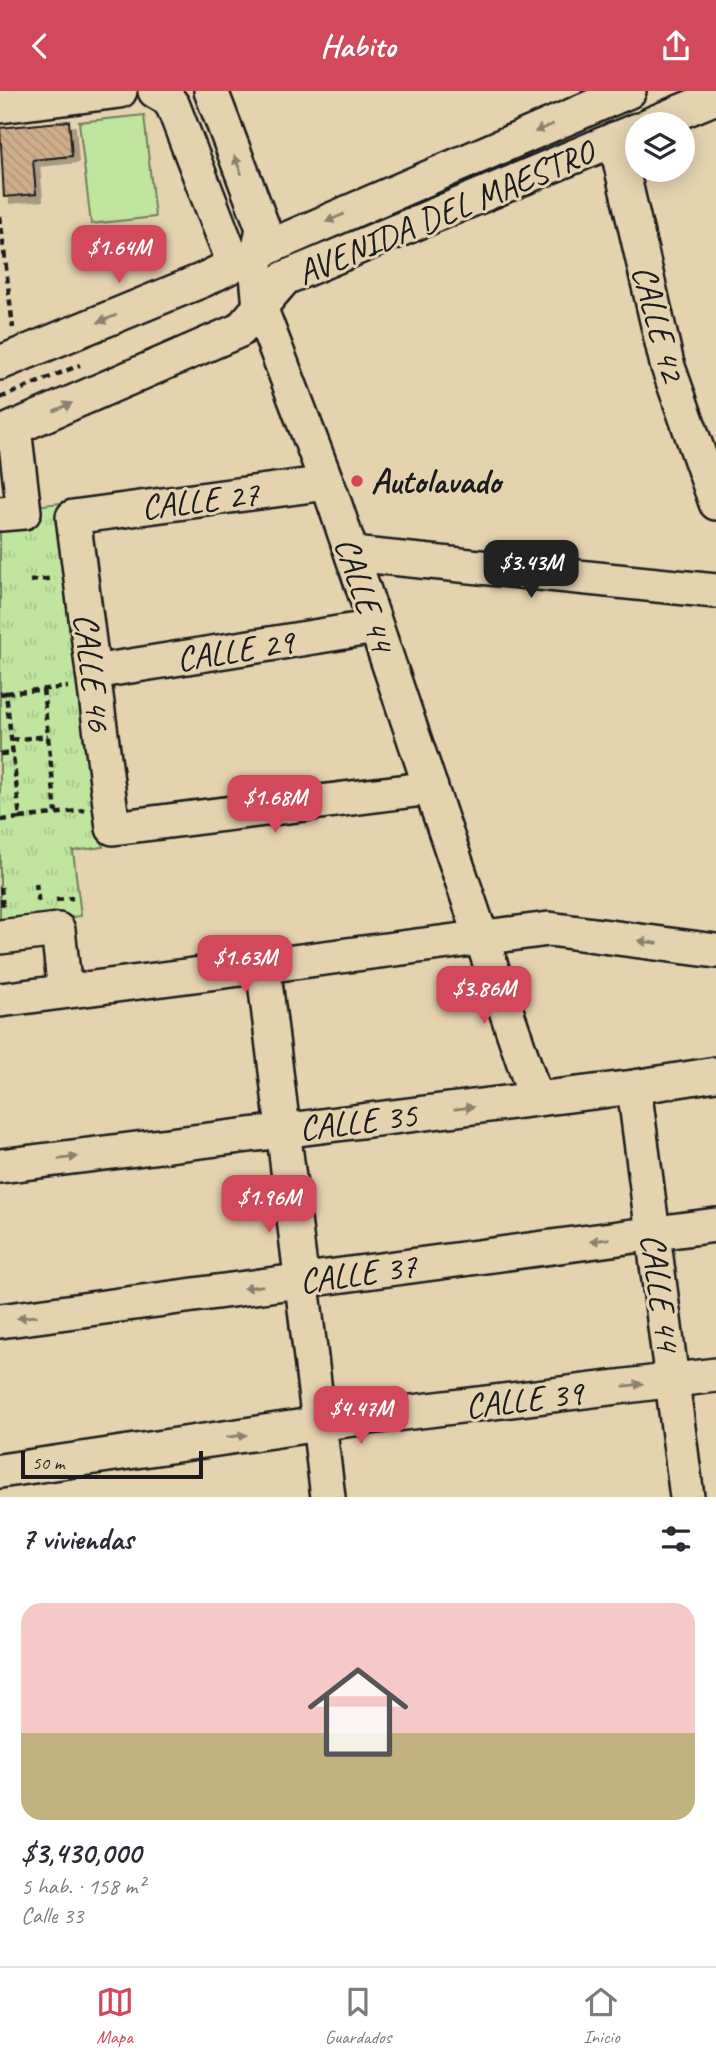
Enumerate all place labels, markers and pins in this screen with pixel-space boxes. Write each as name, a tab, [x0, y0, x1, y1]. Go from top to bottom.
pin: $1.64M	[62, 225, 176, 285]
place label: Autolavado	[371, 459, 504, 504]
marker: Autolavado	[349, 473, 365, 489]
pin: $3.43M	[474, 540, 588, 600]
pin: $1.68M	[218, 775, 332, 835]
pin: $1.63M	[188, 935, 302, 995]
pin: $3.86M	[427, 967, 541, 1026]
pin: $1.96M	[212, 1175, 326, 1235]
pin: $4.47M	[304, 1387, 418, 1446]

